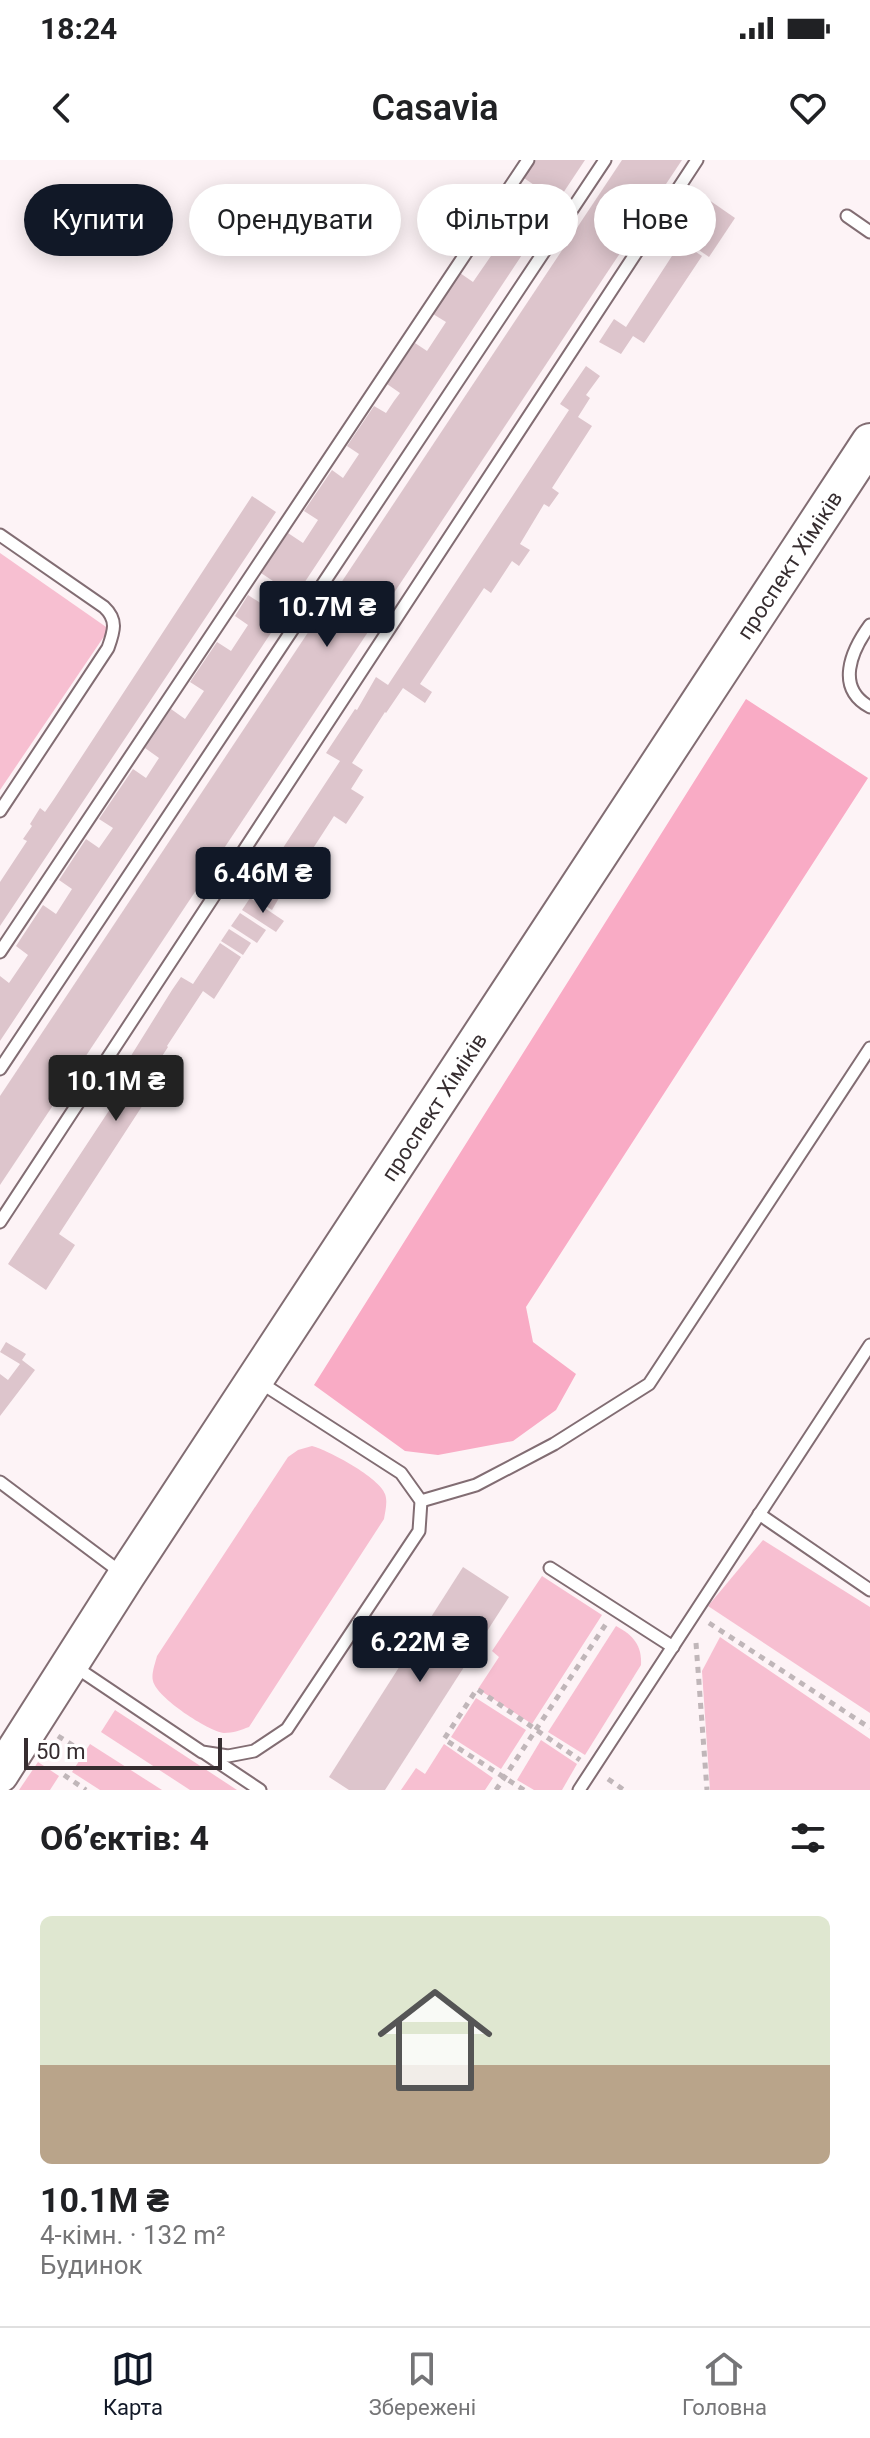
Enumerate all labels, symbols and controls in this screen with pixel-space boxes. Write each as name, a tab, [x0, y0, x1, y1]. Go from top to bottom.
text: 18:24	[40, 11, 117, 46]
icon: back	[40, 86, 84, 130]
icon: heart	[786, 86, 830, 130]
text: Casavia	[371, 87, 499, 129]
chip: Купити	[24, 184, 173, 256]
chip: Орендувати	[189, 184, 401, 256]
chip: Фільтри	[417, 184, 578, 256]
chip: Нове	[594, 184, 716, 256]
street label: проспект Хіміків	[732, 486, 847, 644]
pin: 10.7M ₴	[253, 581, 401, 649]
text: 10.7M ₴	[278, 592, 376, 622]
pin: 6.46M ₴	[189, 847, 337, 915]
text: 6.46M ₴	[214, 858, 312, 888]
street label: проспект Хіміків	[376, 1028, 492, 1186]
pin: 10.1M ₴	[42, 1055, 190, 1123]
text: 10.1M ₴	[67, 1066, 165, 1096]
pin: 6.22M ₴	[346, 1616, 494, 1684]
text: 6.22M ₴	[371, 1627, 469, 1657]
scale bar	[24, 1734, 222, 1770]
text: 50 m	[36, 1739, 85, 1764]
icon: filters	[786, 1816, 830, 1860]
text: Об’єктів: 4	[40, 1818, 209, 1858]
icon: home	[363, 1968, 507, 2112]
text: 10.1M ₴	[40, 2180, 169, 2220]
text: 4-кімн. · 132 m²	[40, 2220, 226, 2250]
text: Будинок	[40, 2250, 143, 2280]
tab: Карта	[103, 2347, 163, 2420]
tab: Збережені	[369, 2347, 476, 2420]
tab: Головна	[682, 2347, 767, 2420]

